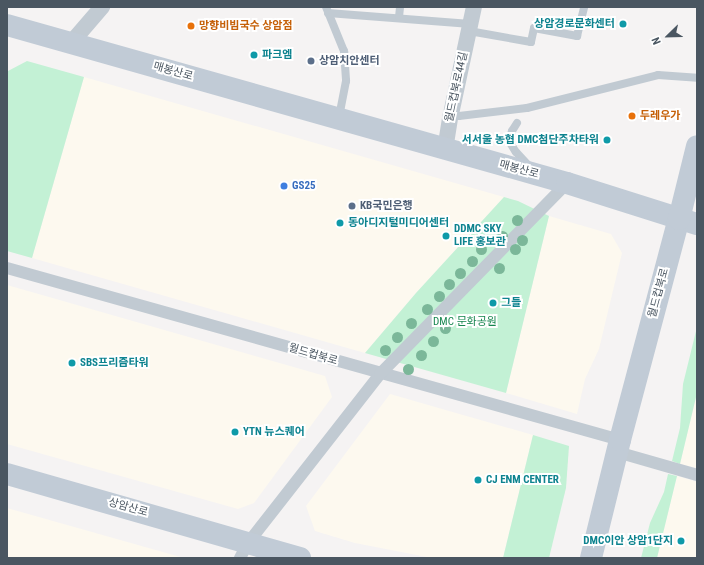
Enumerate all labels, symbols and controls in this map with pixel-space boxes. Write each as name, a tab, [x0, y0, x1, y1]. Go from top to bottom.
north arrow	[648, 16, 688, 56]
place label: 상암경로문화센터	[534, 17, 615, 31]
place label: 망향비빔국수 상암점	[199, 19, 293, 33]
marker: 상암경로문화센터	[618, 19, 628, 29]
marker: 망향비빔국수 상암점	[186, 21, 196, 31]
text: N	[649, 35, 664, 47]
place label: 파크엠	[262, 48, 292, 62]
marker: 파크엠	[249, 50, 259, 60]
street label: 월드컵북로44길	[443, 51, 471, 123]
place label: 상암치안센터	[319, 54, 380, 68]
marker: 상암치안센터	[306, 56, 316, 66]
street label: 매봉산로	[152, 60, 194, 84]
place label: 두레우가	[640, 109, 680, 123]
marker: 두레우가	[627, 111, 637, 121]
place label: 서서울 농협 DMC첨단주차타워	[462, 133, 599, 147]
marker: 서서울 농협 DMC첨단주차타워	[602, 135, 612, 145]
street label: 매봉산로	[498, 158, 540, 182]
place label: GS25	[292, 179, 315, 193]
marker: GS25	[279, 181, 289, 191]
place label: KB국민은행	[360, 199, 413, 213]
marker: KB국민은행	[347, 201, 357, 211]
place label: 동아디지털미디어센터	[348, 216, 449, 230]
marker: 동아디지털미디어센터	[335, 218, 345, 228]
place label: DDMC SKY LIFE 홍보관	[454, 223, 506, 249]
marker: DDMC SKY LIFE 홍보관	[441, 231, 451, 241]
street label: 월드컵북로	[646, 267, 672, 319]
place label: 그들	[501, 296, 521, 310]
marker: 그들	[488, 298, 498, 308]
park label: DMC 문화공원	[433, 315, 497, 329]
street label: 월드컵북로	[287, 342, 339, 368]
place label: SBS프리즘타워	[80, 356, 149, 370]
marker: SBS프리즘타워	[67, 358, 77, 368]
place label: YTN 뉴스퀘어	[243, 425, 305, 439]
marker: YTN 뉴스퀘어	[230, 427, 240, 437]
place label: CJ ENM CENTER	[486, 473, 559, 487]
marker: CJ ENM CENTER	[473, 475, 483, 485]
street label: 상암산로	[107, 496, 149, 520]
place label: DMC이안 상암1단지	[583, 534, 673, 548]
marker: DMC이안 상암1단지	[676, 536, 686, 546]

